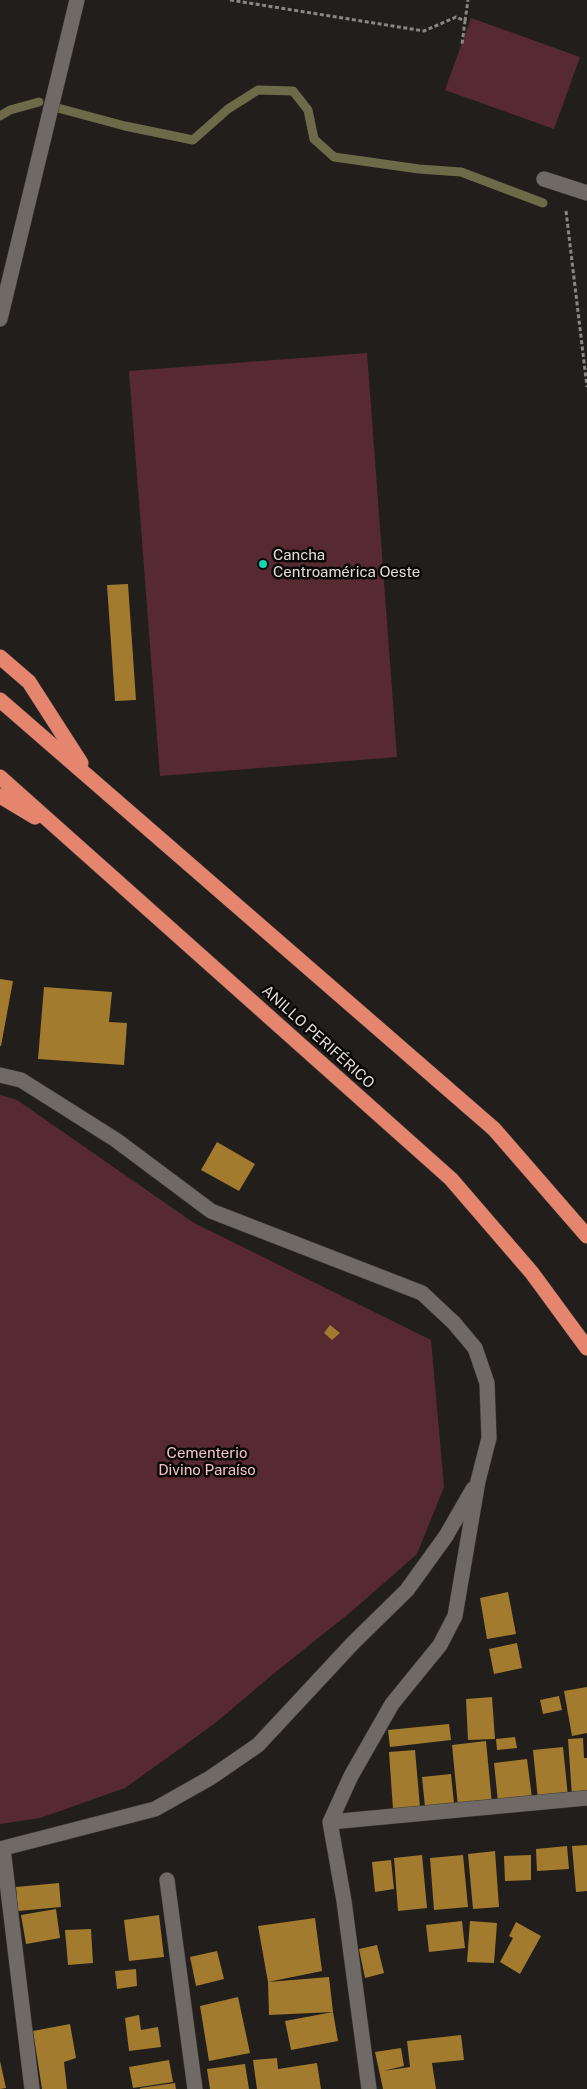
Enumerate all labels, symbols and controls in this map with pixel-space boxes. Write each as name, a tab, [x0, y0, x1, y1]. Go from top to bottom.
place label: Cancha Centroamérica Oeste	[273, 546, 420, 581]
marker: Cancha Centroamérica Oeste	[257, 558, 269, 570]
street label: ANILLO PERIFÉRICO	[258, 982, 378, 1092]
park label: Cementerio Divino Paraíso	[158, 1444, 256, 1479]

